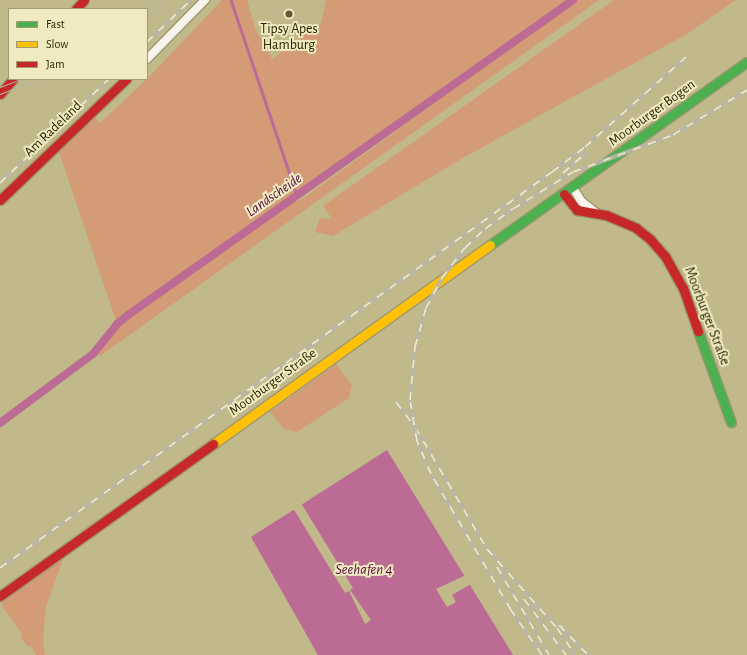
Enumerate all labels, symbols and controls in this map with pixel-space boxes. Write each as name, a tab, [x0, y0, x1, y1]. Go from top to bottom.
legend	[8, 8, 148, 80]
marker: Tipsy Apes Hamburg	[284, 9, 294, 19]
text: Fast	[46, 18, 65, 30]
place label: Tipsy Apes Hamburg	[260, 21, 318, 54]
text: Slow	[46, 38, 68, 50]
text: Jam	[46, 58, 65, 70]
street label: Moorburger Bogen	[606, 76, 698, 150]
street label: Am Radeland	[21, 97, 85, 161]
water label: Landscheide	[243, 169, 305, 221]
street label: Moorburger Straße	[681, 265, 733, 367]
street label: Moorburger Straße	[226, 345, 320, 419]
water label: Seehafen 4	[335, 561, 393, 579]

